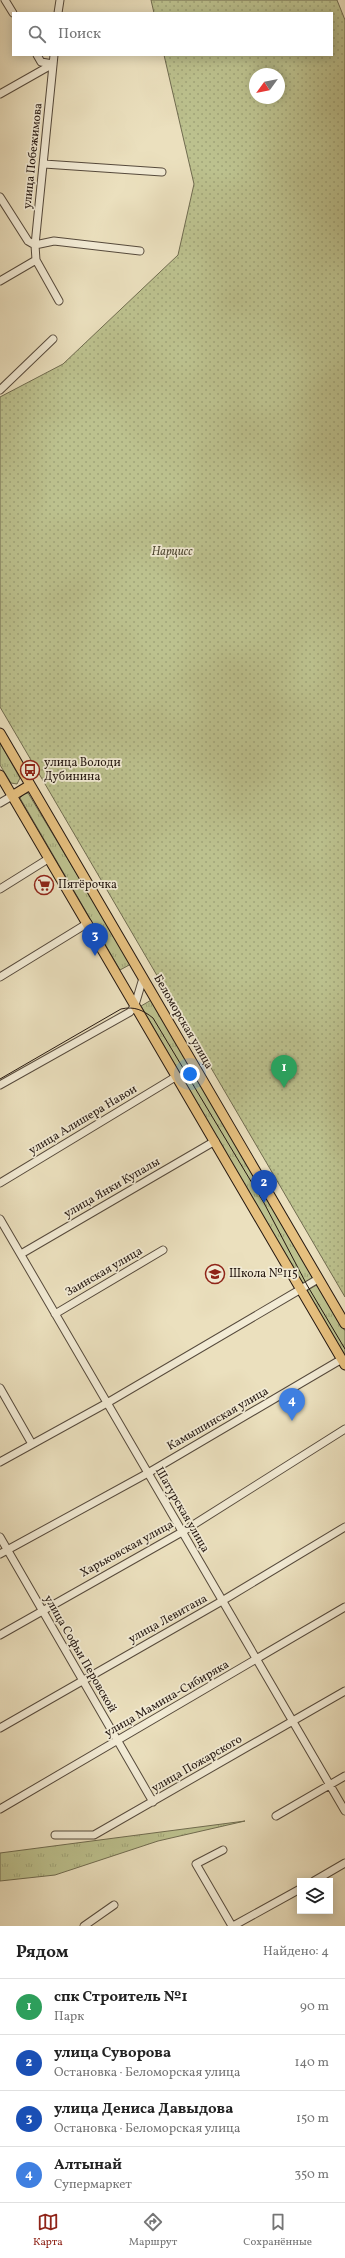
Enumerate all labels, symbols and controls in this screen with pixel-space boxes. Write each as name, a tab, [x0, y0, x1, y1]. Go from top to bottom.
search box	[12, 12, 333, 56]
icon: search	[26, 23, 48, 45]
text: Поиск	[58, 24, 101, 45]
north arrow	[249, 68, 285, 104]
street label: улица Побежимова	[19, 102, 47, 210]
park label: Нарцисс	[151, 544, 193, 560]
place label: улица Володи Дубинина	[44, 755, 121, 785]
bus stop icon: улица Володи Дубинина	[19, 759, 41, 781]
supermarket icon: Пятёрочка	[33, 874, 55, 896]
place label: Пятёрочка	[58, 877, 117, 893]
pin: 3	[82, 923, 108, 956]
street label: Беломорская улица	[149, 972, 217, 1072]
pin: 1	[271, 1055, 297, 1088]
your location	[180, 1064, 200, 1084]
street label: улица Алишера Навои	[26, 1081, 140, 1159]
street label: улица Янки Купалы	[61, 1154, 164, 1222]
pin: 2	[251, 1170, 277, 1203]
street label: Заинская улица	[62, 1243, 146, 1301]
school or university icon: Школа №115	[204, 1263, 226, 1285]
place label: Школа №115	[229, 1266, 298, 1282]
street label: Камышинская улица	[164, 1383, 272, 1455]
pin: 4	[279, 1388, 305, 1421]
street label: Шатурская улица	[151, 1464, 213, 1556]
street label: Харьковская улица	[77, 1517, 177, 1581]
street label: улица Левитана	[126, 1591, 210, 1647]
street label: улица Софьи Перовской	[40, 1592, 120, 1716]
street label: улица Мамина-Сибиряка	[102, 1657, 232, 1741]
street label: улица Пожарского	[149, 1731, 245, 1797]
map controls	[297, 1878, 333, 1914]
button: layers	[297, 1878, 333, 1914]
text: Рядом	[16, 1941, 69, 1964]
text: Найдено: 4	[263, 1943, 329, 1961]
text: спк Строитель №1	[54, 1987, 187, 2008]
text: 1	[26, 1998, 32, 2016]
text: 90 m	[300, 1998, 329, 2016]
text: Парк	[54, 2008, 84, 2026]
text: улица Суворова	[54, 2043, 171, 2064]
text: 2	[26, 2054, 32, 2072]
text: 140 m	[295, 2054, 329, 2072]
text: Остановка · Беломорская улица	[54, 2064, 241, 2082]
text: улица Дениса Давыдова	[54, 2099, 233, 2120]
text: 3	[26, 2110, 32, 2128]
text: 150 m	[296, 2110, 329, 2128]
text: Остановка · Беломорская улица	[54, 2120, 241, 2138]
text: Алтынай	[54, 2155, 122, 2176]
text: 4	[25, 2166, 33, 2184]
text: 350 m	[294, 2166, 329, 2184]
text: Супермаркет	[54, 2176, 132, 2194]
tab: Карта	[33, 2211, 63, 2250]
tab: Маршрут	[129, 2211, 177, 2250]
tab: Сохранённые	[243, 2211, 312, 2250]

